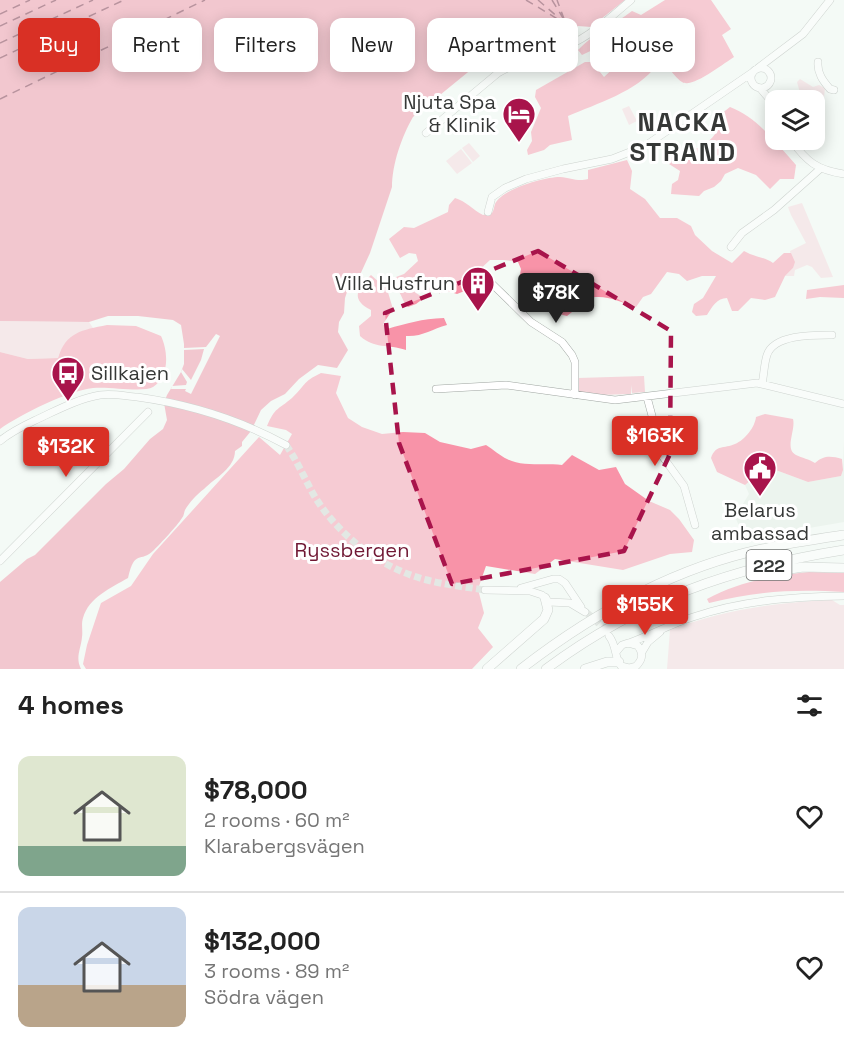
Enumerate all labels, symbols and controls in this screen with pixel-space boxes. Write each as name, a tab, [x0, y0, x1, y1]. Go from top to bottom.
chip: Buy	[18, 18, 100, 72]
chip: Rent	[112, 18, 202, 72]
chip: Filters	[214, 18, 318, 72]
chip: New	[330, 18, 415, 72]
chip: Apartment	[427, 18, 578, 72]
chip: House	[590, 18, 695, 72]
place label: Njuta Spa & Klinik	[403, 89, 496, 138]
map controls	[765, 90, 825, 150]
button: layers	[765, 90, 825, 150]
hotel icon: Njuta Spa & Klinik	[501, 96, 537, 143]
district label: NACKA STRAND	[629, 105, 737, 169]
building icon: Villa Husfrun	[460, 265, 496, 312]
place label: Villa Husfrun	[335, 270, 455, 296]
pin: $78K	[520, 273, 592, 324]
text: $78K	[532, 279, 580, 305]
bus stop icon: Sillkajen	[50, 355, 86, 402]
place label: Sillkajen	[91, 360, 169, 386]
pin: $163K	[613, 416, 697, 467]
text: $163K	[626, 422, 684, 448]
pin: $132K	[24, 427, 108, 478]
text: $132K	[37, 433, 95, 459]
public building icon: Belarus ambassad	[742, 450, 778, 497]
place label: Belarus ambassad	[711, 497, 809, 546]
park label: Ryssbergen	[295, 537, 409, 563]
road number: 222	[746, 550, 792, 580]
pin: $155K	[603, 585, 687, 636]
text: $155K	[616, 591, 674, 617]
text: 4 homes	[18, 688, 124, 722]
icon: filters	[793, 689, 826, 722]
text: $78,000	[204, 773, 308, 807]
icon: home	[66, 780, 138, 852]
icon: heart	[793, 800, 826, 833]
text: 2 rooms · 60 m²	[204, 807, 350, 833]
text: Klarabergsvägen	[204, 833, 365, 859]
text: $132,000	[204, 924, 321, 958]
icon: home	[66, 931, 138, 1003]
icon: heart	[793, 951, 826, 984]
text: 3 rooms · 89 m²	[204, 958, 349, 984]
text: Södra vägen	[204, 984, 324, 1010]

